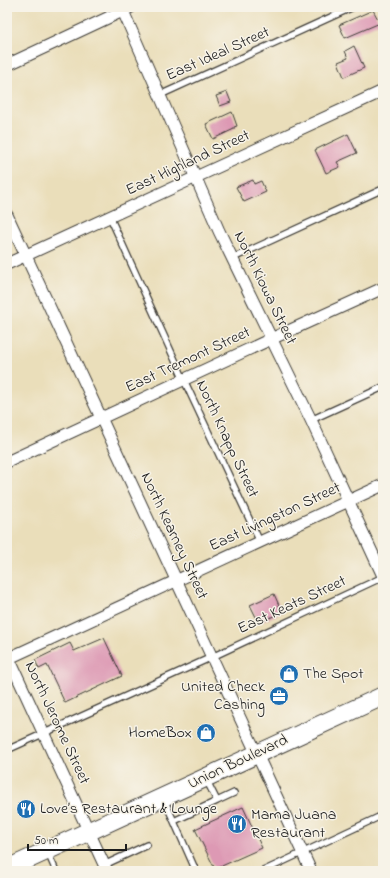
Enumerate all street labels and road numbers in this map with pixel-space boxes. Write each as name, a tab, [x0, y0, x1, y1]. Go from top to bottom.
street label: East Ideal Street	[162, 20, 274, 88]
street label: East Highland Street	[122, 123, 255, 202]
street label: North Kiowa Street	[227, 227, 303, 349]
street label: East Tremont Street	[122, 320, 255, 400]
street label: North Knapp Street	[189, 376, 265, 502]
street label: North Kearney Street	[134, 468, 214, 604]
street label: East Livingston Street	[205, 476, 345, 558]
street label: East Keats Street	[234, 569, 351, 641]
street label: North Jerome Street	[18, 658, 96, 789]
street label: Union Boulevard	[184, 728, 292, 796]

